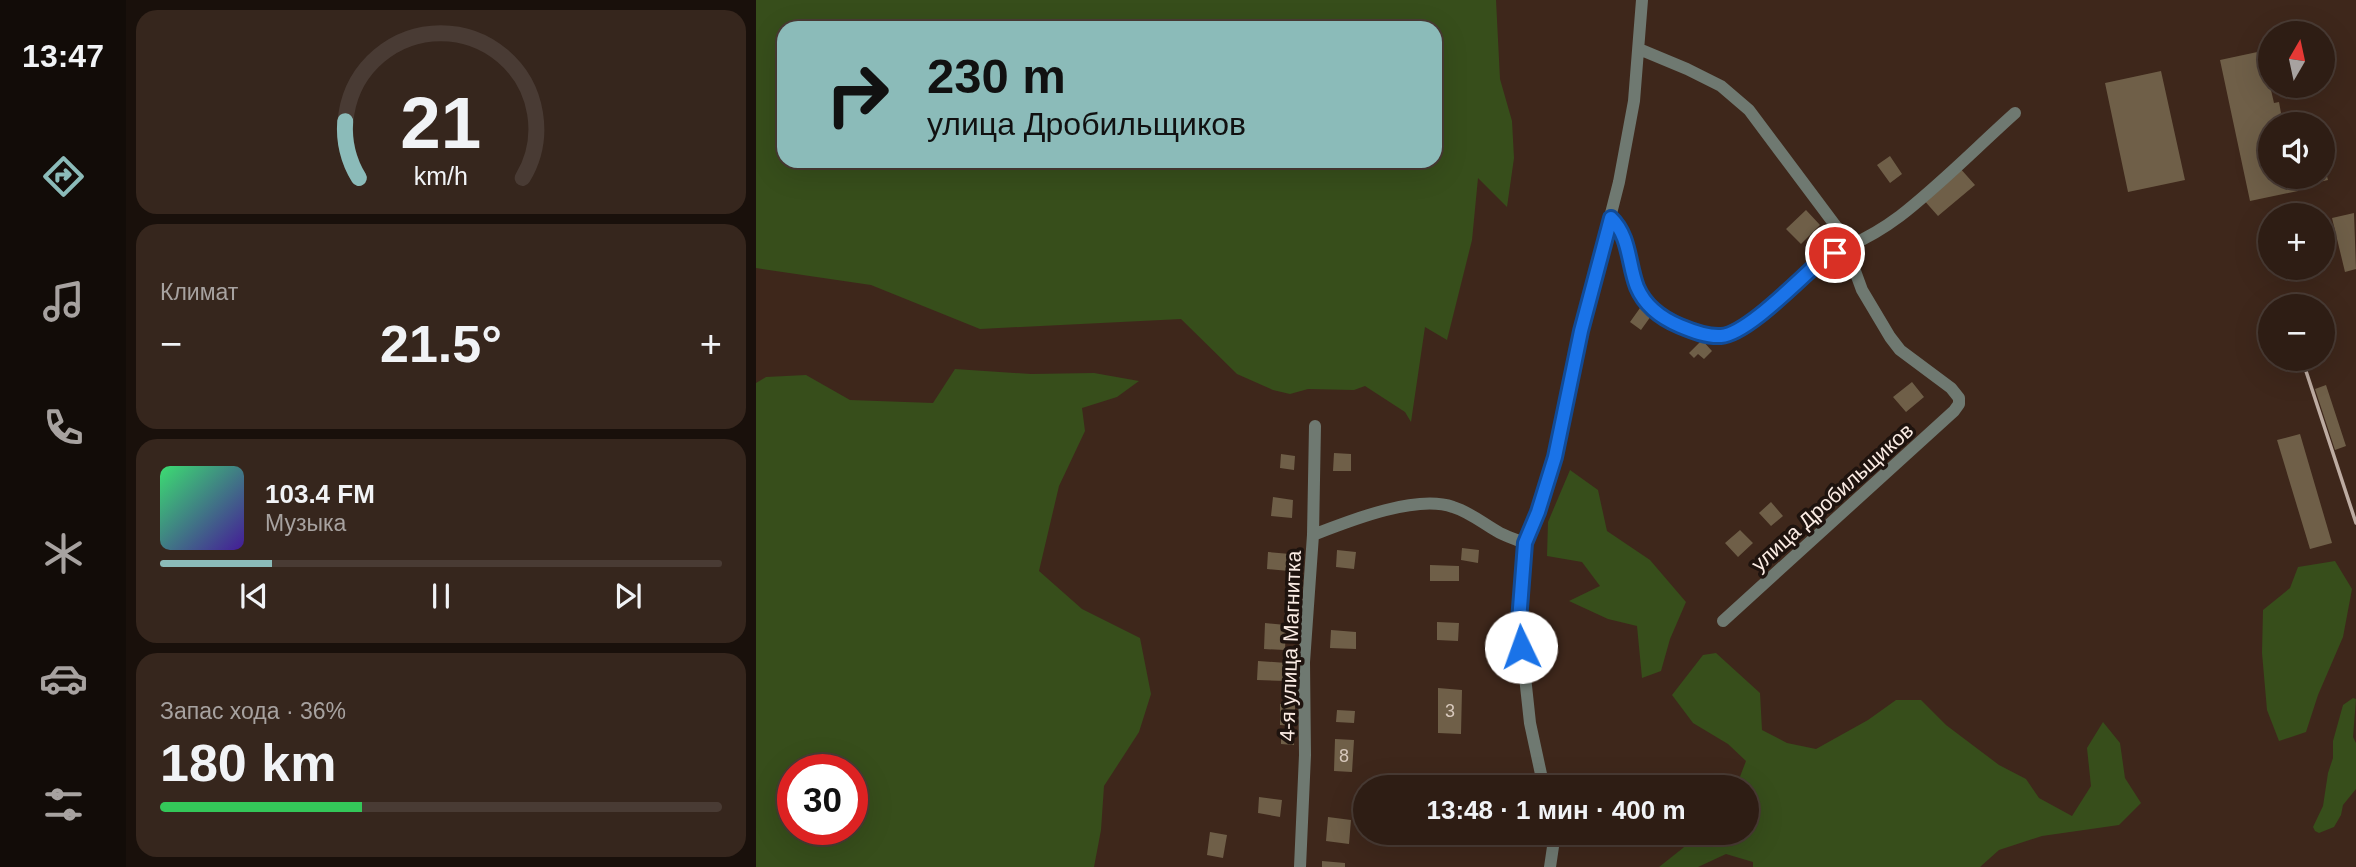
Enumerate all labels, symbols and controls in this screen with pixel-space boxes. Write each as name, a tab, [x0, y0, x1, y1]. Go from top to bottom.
north arrow	[2258, 21, 2334, 98]
map controls	[2258, 21, 2335, 371]
text: 13:47	[22, 38, 104, 74]
icon: right	[812, 49, 903, 140]
text: 230 m	[927, 49, 1066, 103]
text: 21	[401, 83, 481, 164]
text: улица Дробильщиков	[927, 106, 1246, 142]
button: sound	[2258, 112, 2335, 189]
icon: directions	[39, 152, 88, 201]
text: km/h	[414, 162, 468, 190]
button: +	[2258, 203, 2335, 280]
pin	[1805, 223, 1865, 283]
icon: arrive	[1816, 234, 1854, 272]
icon: music	[39, 277, 88, 326]
text: Климат	[160, 279, 238, 305]
button: −	[2258, 294, 2335, 371]
text: 21.5°	[380, 315, 502, 373]
text: −	[160, 323, 182, 365]
text: +	[700, 323, 722, 365]
icon: phone	[39, 403, 88, 452]
street label: улица Дробильщиков	[1747, 418, 1917, 576]
text: 103.4 FM	[265, 479, 375, 509]
text: Музыка	[265, 510, 346, 536]
icon: climate	[39, 529, 88, 578]
street label: 4-я улица Магнитка	[1275, 550, 1305, 742]
icon: previous	[235, 577, 273, 615]
icon: pause	[422, 577, 460, 615]
icon: next	[609, 577, 647, 615]
position arrow	[1484, 610, 1558, 684]
icon: car	[39, 654, 88, 703]
text: Запас хода · 36%	[160, 698, 346, 724]
house number: 3	[1445, 701, 1455, 721]
text: 180 km	[160, 734, 336, 792]
house number: 8	[1339, 746, 1349, 766]
speed limit sign: 30	[777, 754, 868, 845]
icon: filters	[39, 780, 88, 829]
text: 13:48 · 1 мин · 400 m	[1426, 795, 1686, 825]

